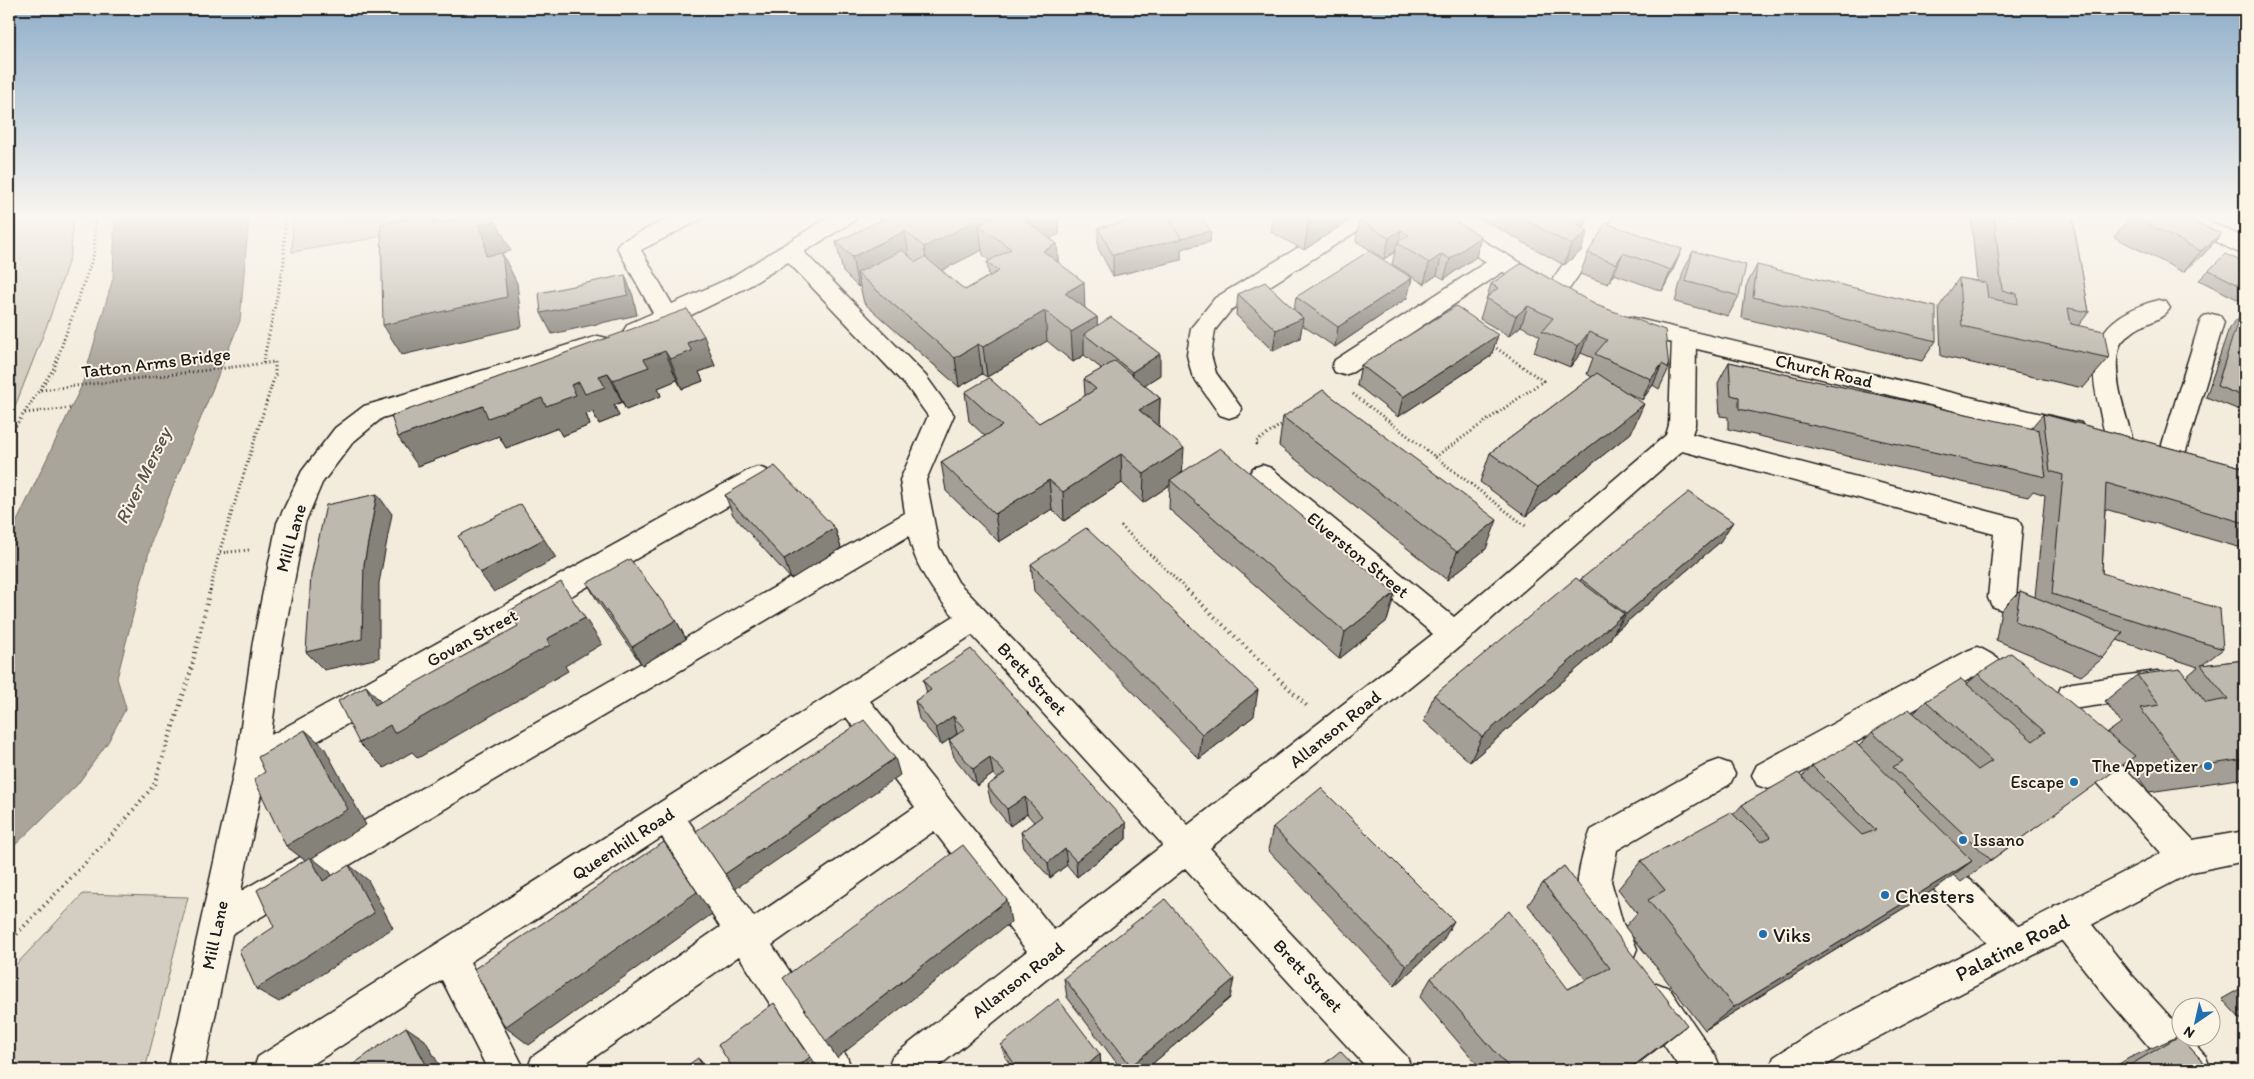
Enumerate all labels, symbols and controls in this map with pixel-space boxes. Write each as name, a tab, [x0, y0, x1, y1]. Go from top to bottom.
street label: Tatton Arms Bridge	[80, 343, 232, 383]
street label: Church Road	[1773, 349, 1875, 393]
water label: River Mersey	[110, 422, 177, 528]
street label: Mill Lane	[271, 501, 311, 575]
street label: Elverston Street	[1303, 507, 1414, 603]
street label: Govan Street	[423, 604, 522, 672]
street label: Brett Street	[993, 638, 1072, 720]
street label: Allanson Road	[1285, 685, 1385, 773]
place label: The Appetizer	[2092, 755, 2199, 777]
marker: The Appetizer	[2202, 760, 2214, 772]
place label: Escape	[2010, 771, 2064, 793]
marker: Escape	[2068, 776, 2080, 788]
street label: Queenhill Road	[568, 803, 679, 885]
place label: Issano	[1973, 829, 2024, 851]
marker: Issano	[1957, 834, 1969, 846]
place label: Chesters	[1895, 883, 1975, 908]
marker: Chesters	[1879, 889, 1891, 901]
street label: Mill Lane	[197, 899, 233, 971]
street label: Palatine Road	[1951, 907, 2073, 986]
place label: Viks	[1773, 922, 1811, 947]
marker: Viks	[1757, 928, 1769, 940]
street label: Brett Street	[1269, 935, 1348, 1017]
street label: Allanson Road	[967, 937, 1069, 1023]
north arrow	[2172, 996, 2222, 1046]
text: N	[2180, 1023, 2198, 1042]

